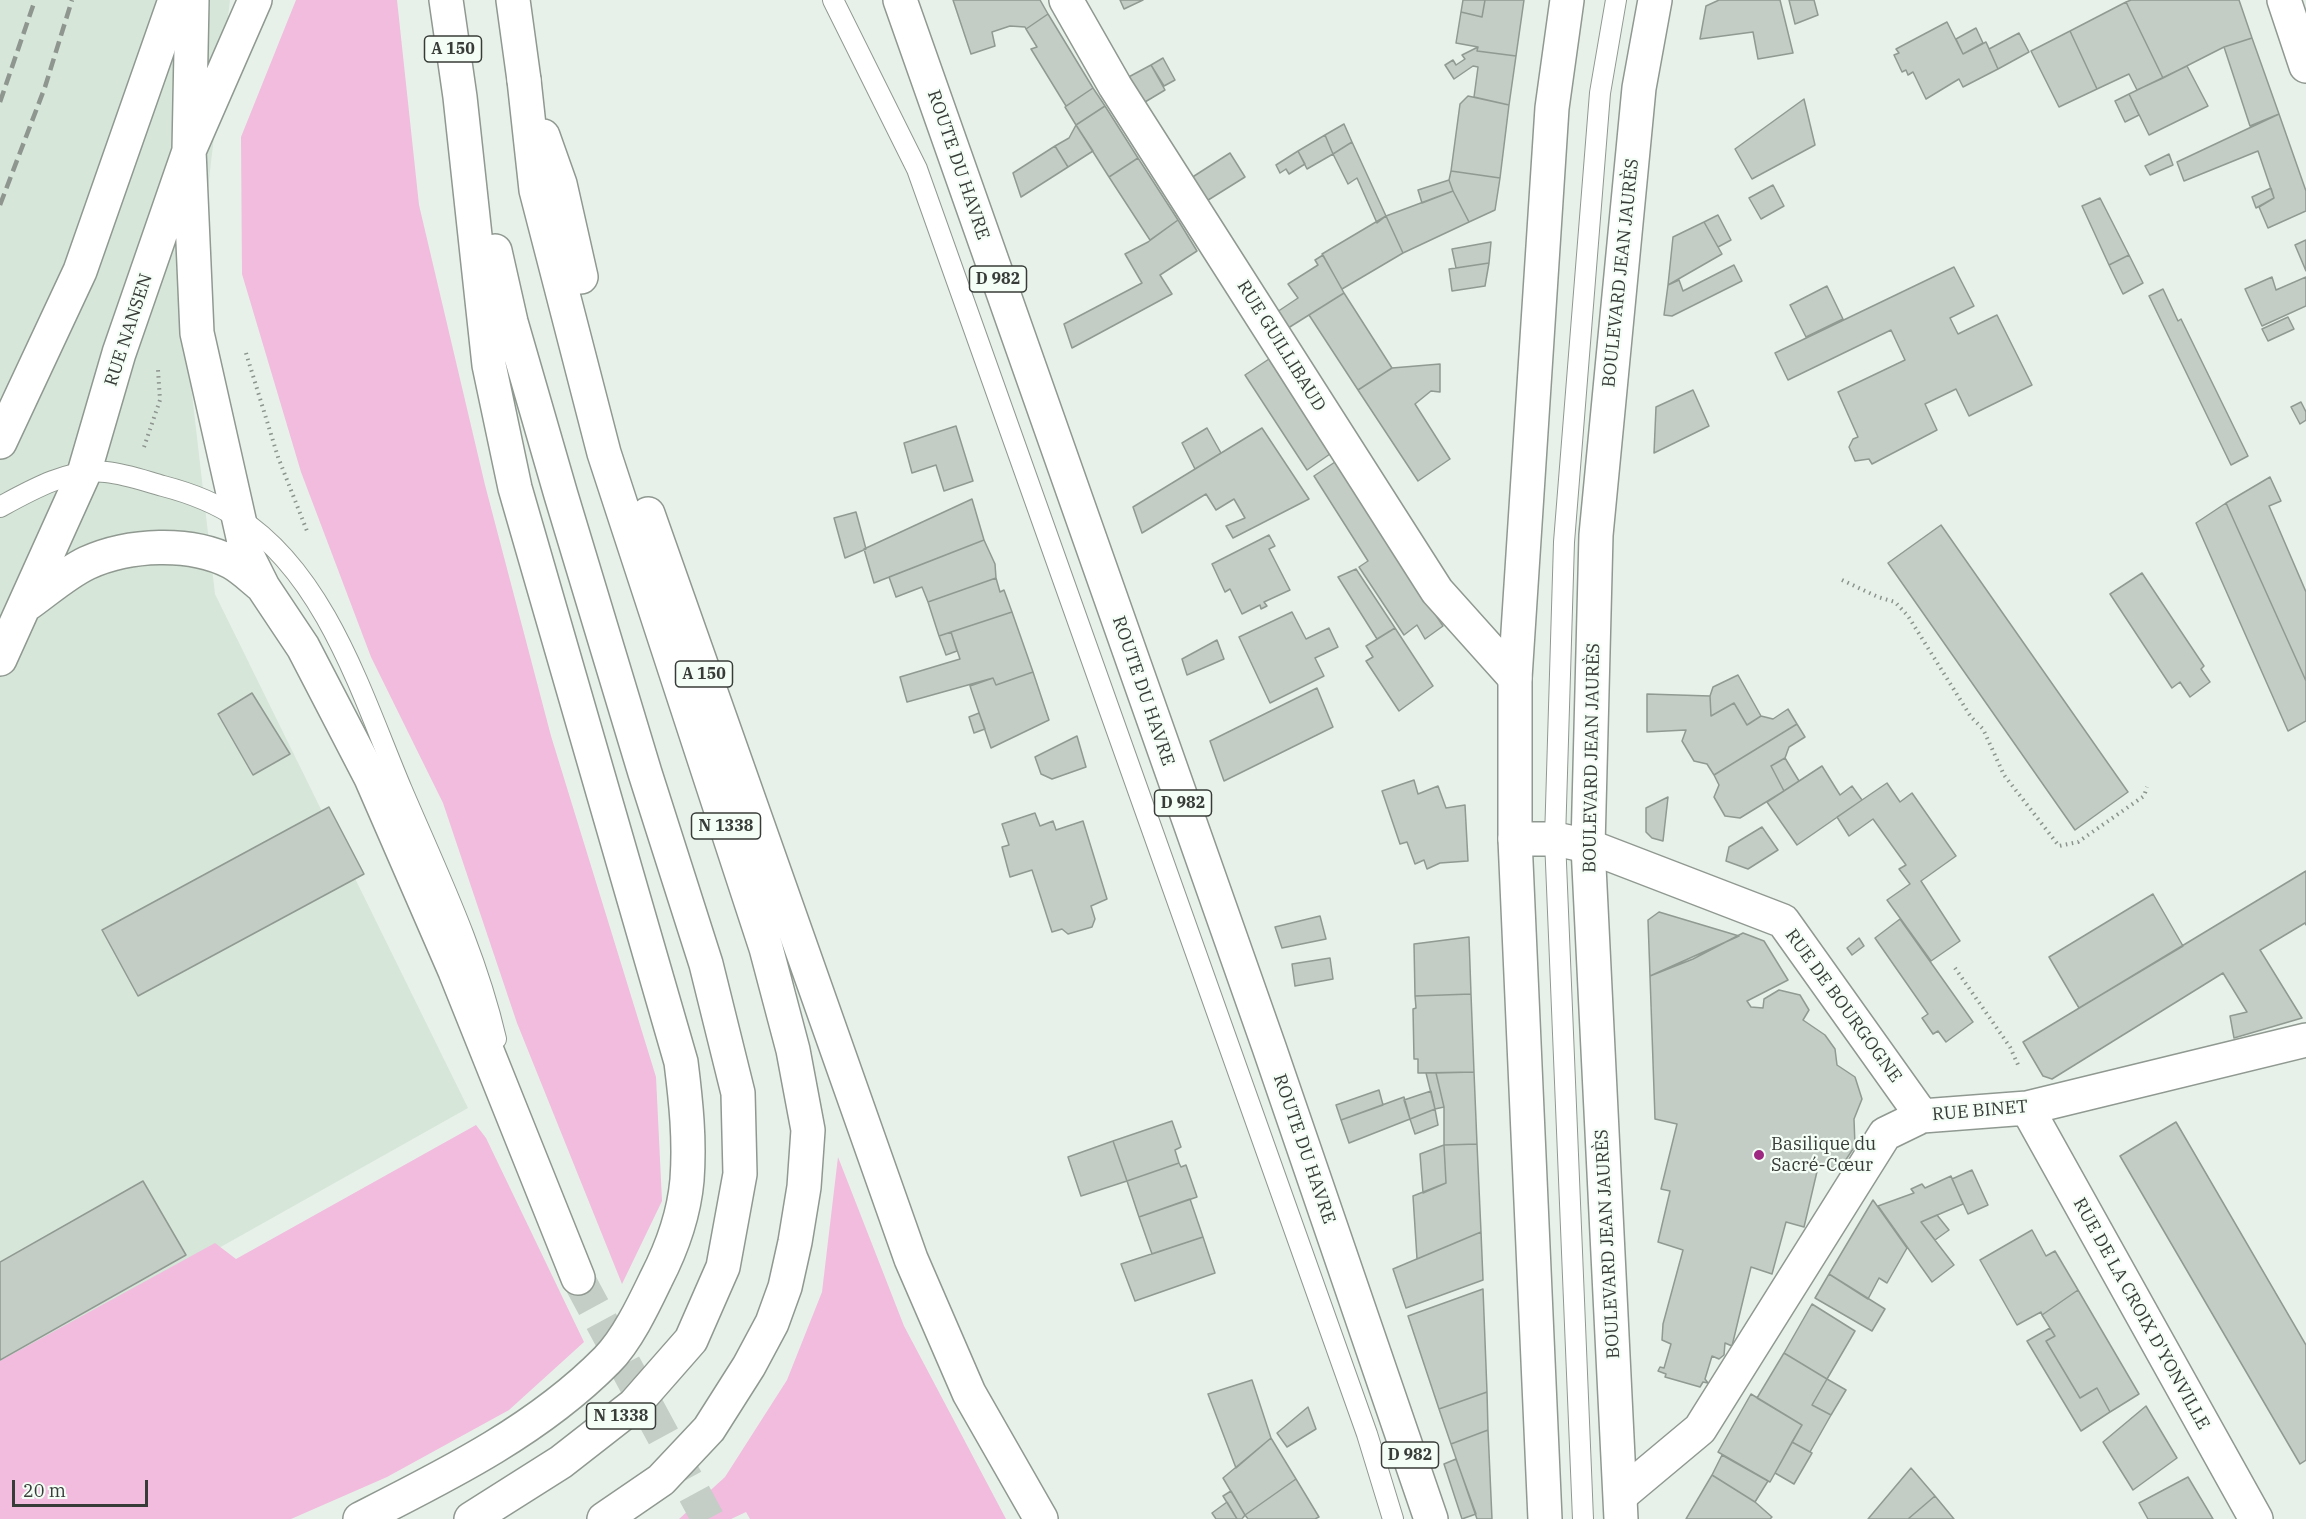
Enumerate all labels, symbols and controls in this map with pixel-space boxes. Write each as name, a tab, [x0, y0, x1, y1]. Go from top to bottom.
road number: A 150	[424, 36, 482, 62]
street label: ROUTE DU HAVRE	[922, 87, 994, 243]
street label: BOULEVARD JEAN JAURÈS	[1598, 157, 1644, 389]
road number: D 982	[970, 266, 1026, 292]
street label: RUE NANSEN	[101, 271, 157, 389]
street label: RUE GUILLIBAUD	[1232, 277, 1330, 415]
street label: ROUTE DU HAVRE	[1107, 613, 1179, 769]
street label: BOULEVARD JEAN JAURÈS	[1579, 643, 1605, 873]
road number: A 150	[676, 661, 732, 687]
road number: D 982	[1154, 790, 1212, 816]
road number: N 1338	[692, 813, 760, 839]
street label: RUE DE BOURGOGNE	[1780, 925, 1906, 1087]
street label: ROUTE DU HAVRE	[1268, 1071, 1340, 1227]
street label: RUE BINET	[1931, 1096, 2029, 1126]
street label: BOULEVARD JEAN JAURÈS	[1591, 1129, 1625, 1359]
place label: Basilique du Sacré-Cœur	[1771, 1134, 1876, 1176]
marker: Basilique du Sacré-Cœur	[1752, 1148, 1766, 1162]
street label: RUE DE LA CROIX D'YONVILLE	[2068, 1194, 2214, 1434]
road number: N 1338	[586, 1403, 656, 1429]
road number: D 982	[1382, 1442, 1438, 1468]
scale bar	[15, 1468, 152, 1506]
text: 20 m	[23, 1479, 66, 1502]

